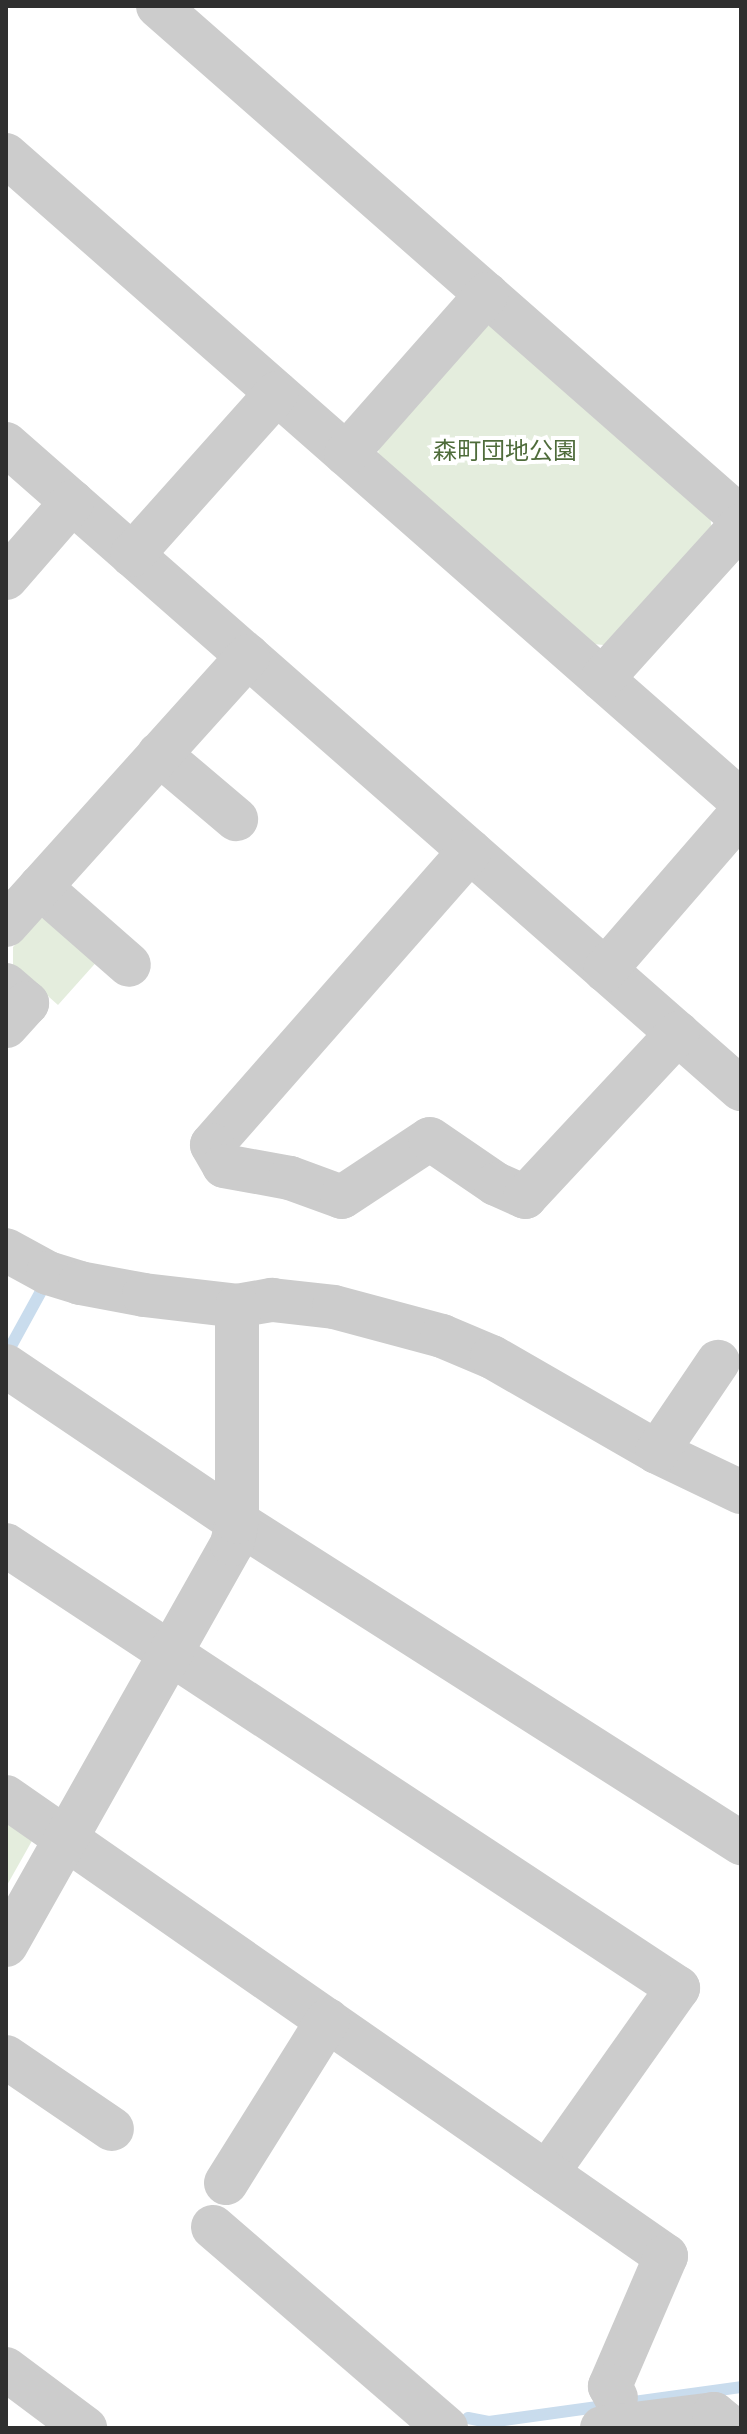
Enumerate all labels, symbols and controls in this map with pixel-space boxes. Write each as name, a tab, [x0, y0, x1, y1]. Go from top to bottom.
park label: 森町団地公園	[433, 437, 577, 465]

